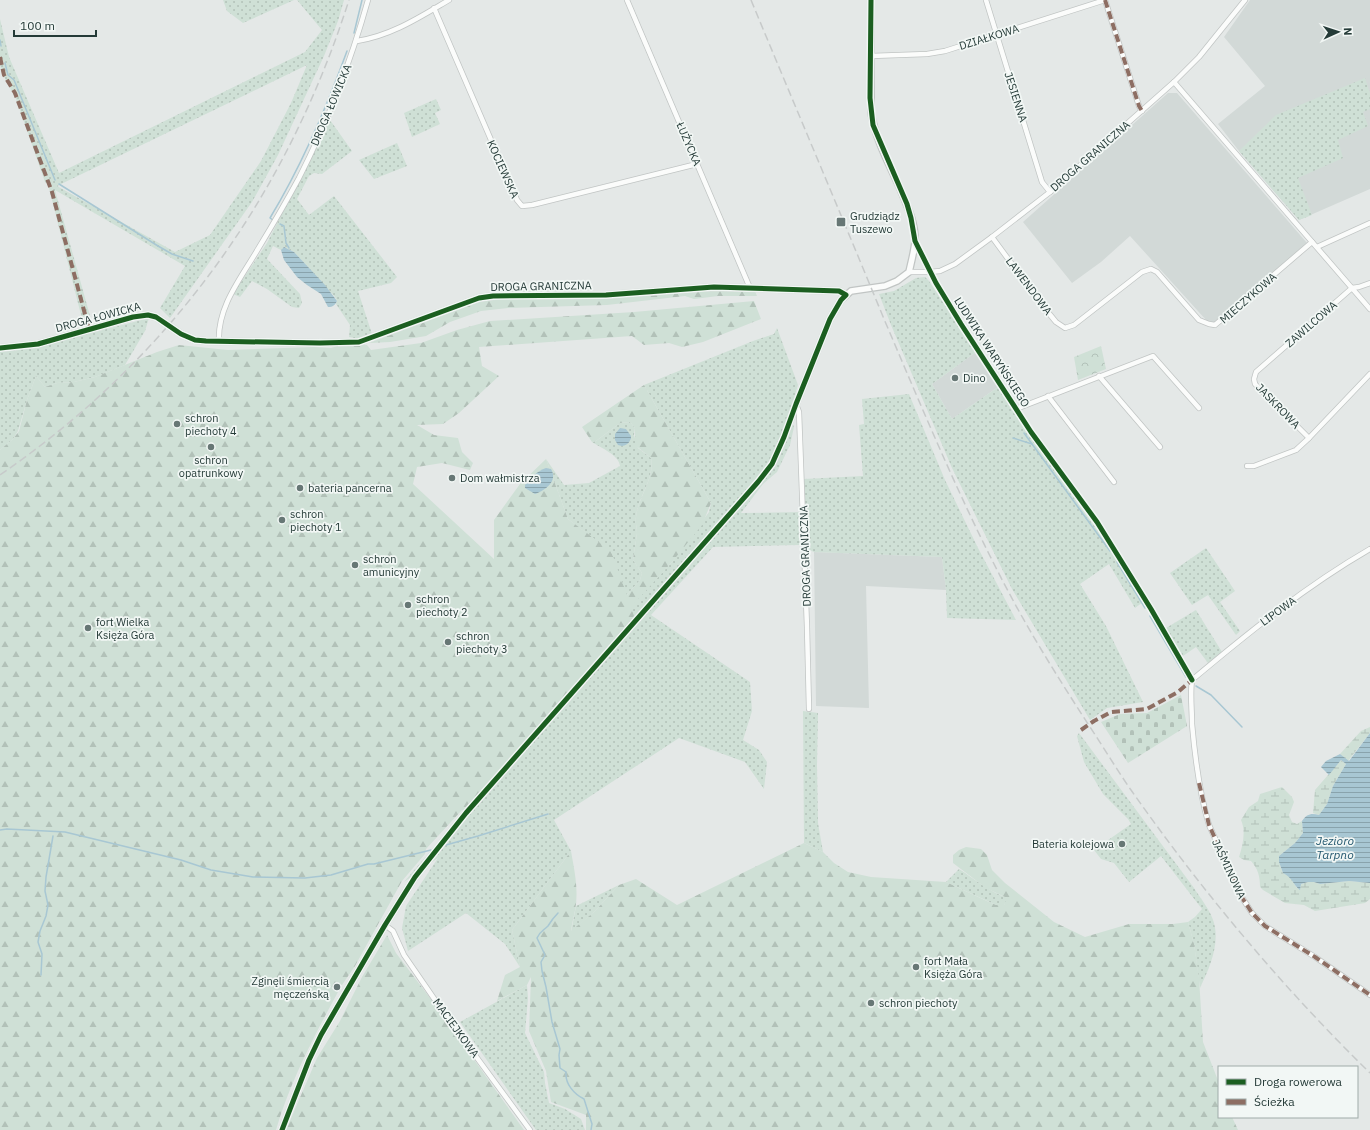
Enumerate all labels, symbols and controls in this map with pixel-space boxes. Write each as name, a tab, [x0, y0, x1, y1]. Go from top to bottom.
scale bar	[14, 12, 96, 38]
north arrow	[1318, 12, 1358, 52]
text: 100 m	[20, 18, 55, 33]
street label: DZIAŁKOWA	[957, 21, 1021, 53]
text: N	[1341, 27, 1355, 36]
street label: DROGA ŁOWICKA	[307, 62, 355, 148]
street label: JESIENNA	[1001, 70, 1031, 124]
street label: DROGA GRANICZNA	[1047, 117, 1133, 195]
street label: ŁUŻYCKA	[673, 119, 704, 168]
street label: KOCIEWSKA	[484, 138, 522, 200]
place label: Grudziądz Tuszewo	[850, 209, 900, 236]
marker: Grudziądz Tuszewo	[835, 216, 847, 228]
street label: LAWENDOWA	[1003, 254, 1055, 318]
street label: MIECZYKOWA	[1217, 269, 1279, 327]
street label: DROGA GRANICZNA	[490, 278, 592, 294]
street label: LUDWIKA WARYŃSKIEGO	[951, 294, 1033, 410]
street label: ZAWILCOWA	[1282, 298, 1340, 350]
street label: DROGA ŁOWICKA	[54, 299, 142, 335]
place label: Dino	[963, 371, 986, 385]
marker: Dino	[950, 373, 960, 383]
street label: JASKROWA	[1253, 380, 1303, 432]
place label: schron piechoty 4	[185, 411, 237, 438]
marker: schron piechoty 4	[172, 419, 182, 429]
marker: schron opatrunkowy	[206, 442, 216, 452]
place label: schron opatrunkowy	[179, 453, 244, 480]
place label: Dom wałmistrza	[460, 471, 540, 485]
marker: Dom wałmistrza	[447, 473, 457, 483]
place label: bateria pancerna	[308, 481, 392, 495]
marker: bateria pancerna	[295, 483, 305, 493]
street label: DROGA GRANICZNA	[796, 505, 814, 607]
place label: schron piechoty 1	[290, 507, 342, 534]
marker: schron piechoty 1	[277, 515, 287, 525]
place label: schron amunicyjny	[363, 552, 420, 579]
marker: schron amunicyjny	[350, 560, 360, 570]
place label: schron piechoty 2	[416, 592, 468, 619]
street label: LIPOWA	[1257, 593, 1299, 629]
marker: schron piechoty 2	[403, 600, 413, 610]
place label: fort Wielka Księża Góra	[96, 615, 154, 642]
marker: fort Wielka Księża Góra	[83, 623, 93, 633]
place label: schron piechoty 3	[456, 629, 508, 656]
marker: schron piechoty 3	[443, 637, 453, 647]
water label: Jezioro Tarpno	[1316, 833, 1354, 862]
place label: Bateria kolejowa	[1032, 837, 1114, 851]
street label: JAŚMINOWA	[1209, 837, 1249, 901]
marker: Bateria kolejowa	[1117, 839, 1127, 849]
place label: fort Mała Księża Góra	[924, 954, 982, 981]
marker: fort Mała Księża Góra	[911, 962, 921, 972]
place label: Zginęli śmiercią męczeńską	[252, 974, 329, 1001]
marker: Zginęli śmiercią męczeńską	[332, 982, 342, 992]
street label: MACIEJKOWA	[430, 995, 482, 1061]
place label: schron piechoty	[879, 996, 958, 1010]
marker: schron piechoty	[866, 998, 876, 1008]
legend	[1218, 1066, 1358, 1118]
text: Droga rowerowa	[1254, 1074, 1343, 1089]
text: Ścieżka	[1254, 1094, 1295, 1109]

